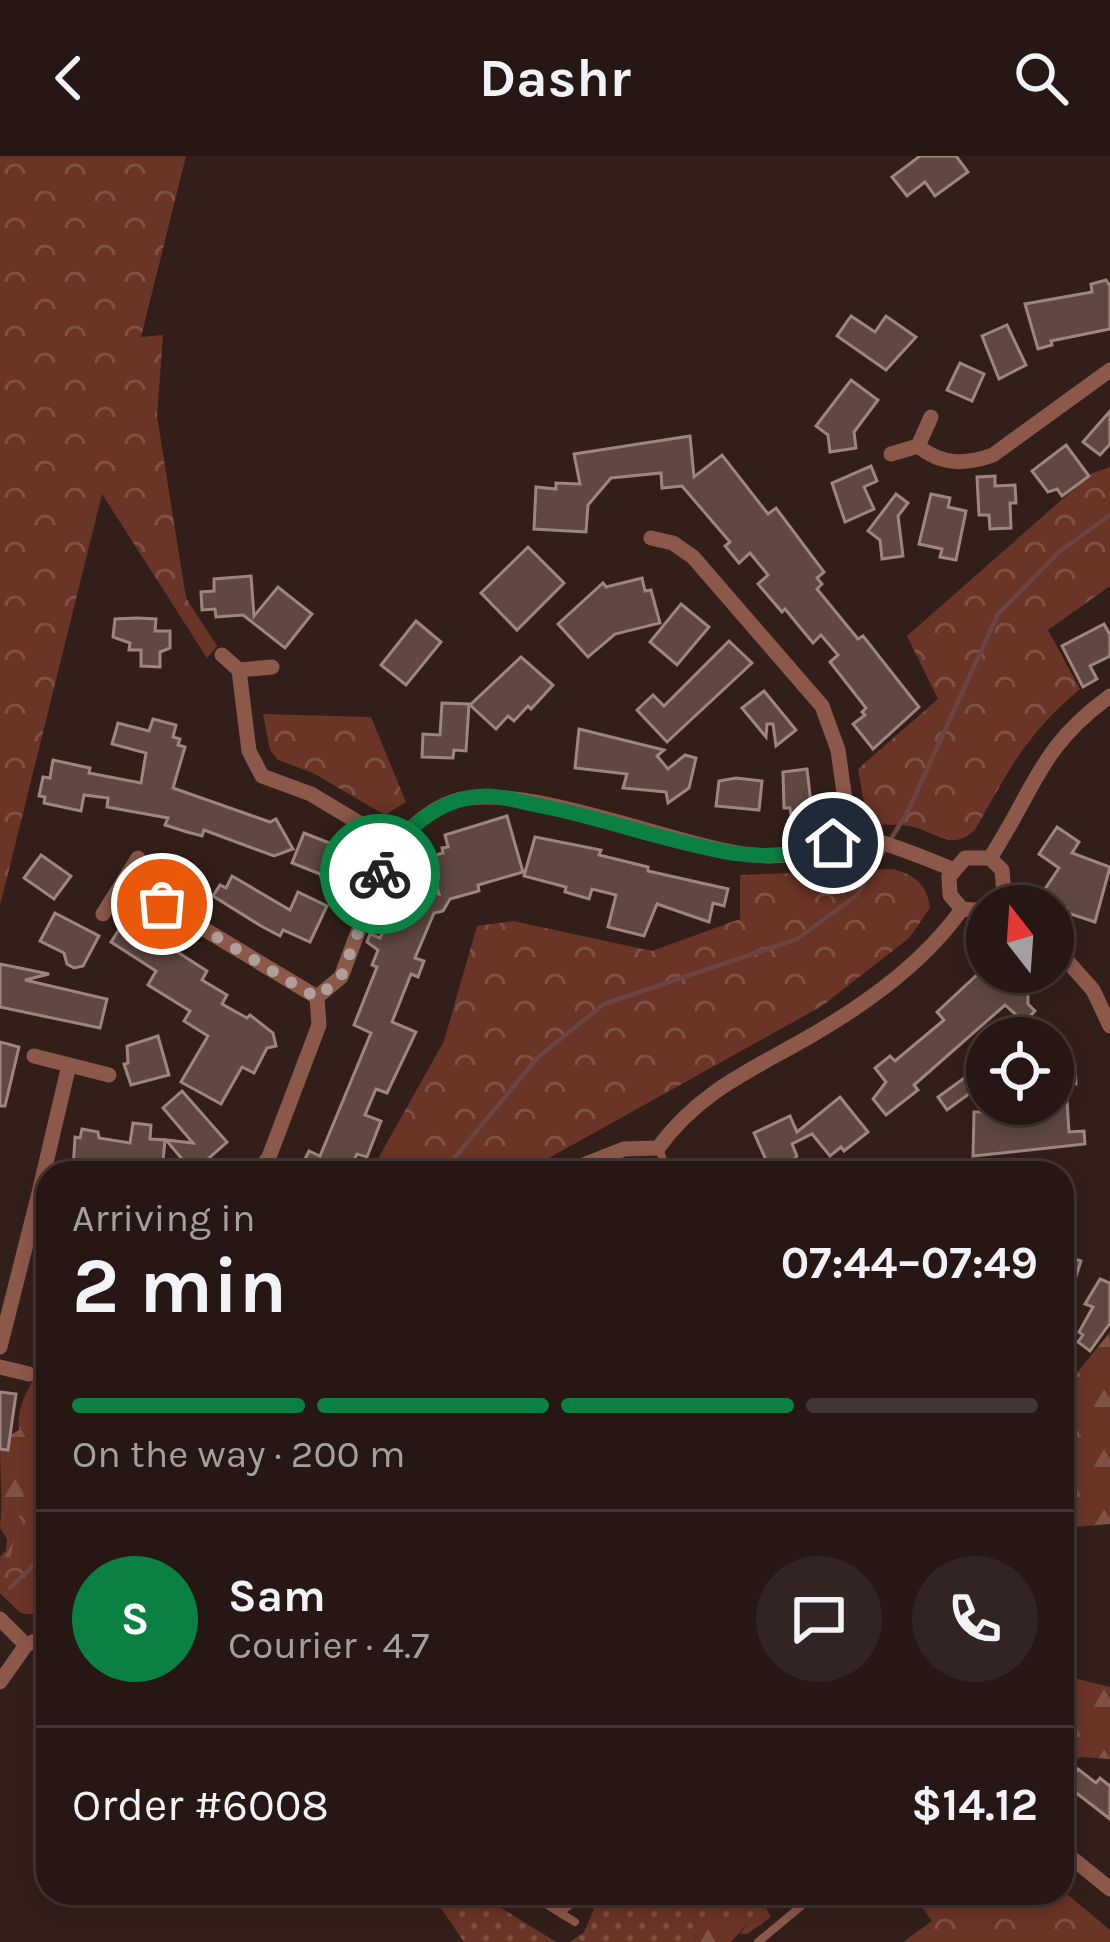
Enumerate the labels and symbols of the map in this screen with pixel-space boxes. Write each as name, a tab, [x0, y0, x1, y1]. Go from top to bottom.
pin	[782, 792, 884, 894]
courier	[320, 814, 440, 934]
pin	[111, 853, 213, 955]
north arrow	[966, 885, 1074, 993]

